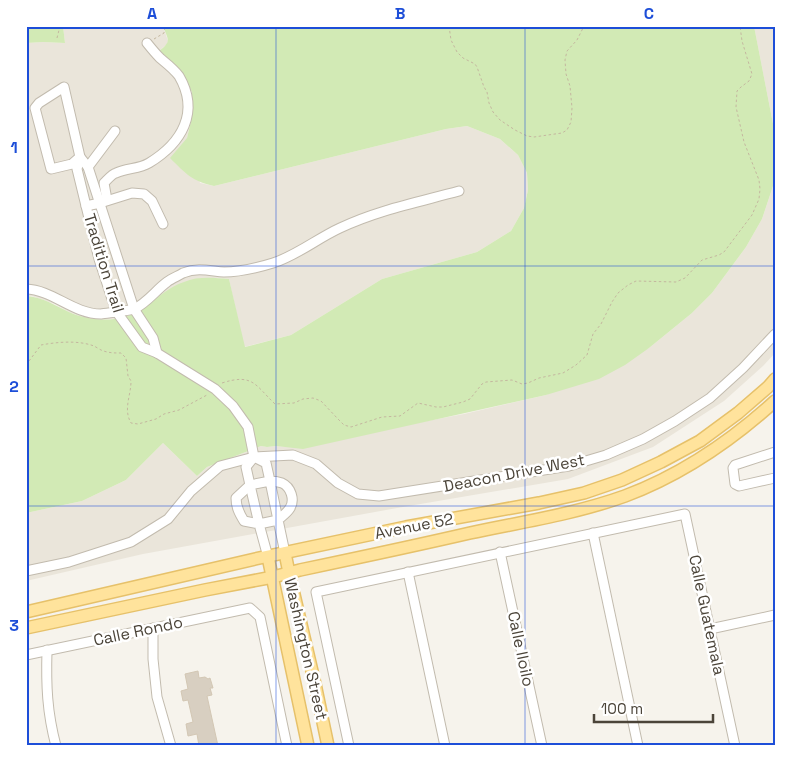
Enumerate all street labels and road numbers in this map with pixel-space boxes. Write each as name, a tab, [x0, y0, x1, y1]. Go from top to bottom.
street label: Tradition Trail	[79, 211, 129, 315]
street label: Deacon Drive West	[442, 449, 586, 497]
street label: Avenue 52	[373, 508, 455, 544]
street label: Calle Guatemala	[684, 553, 730, 677]
street label: Washington Street	[279, 576, 333, 722]
street label: Calle Iloilo	[503, 609, 539, 689]
street label: Calle Rondo	[91, 611, 185, 651]

